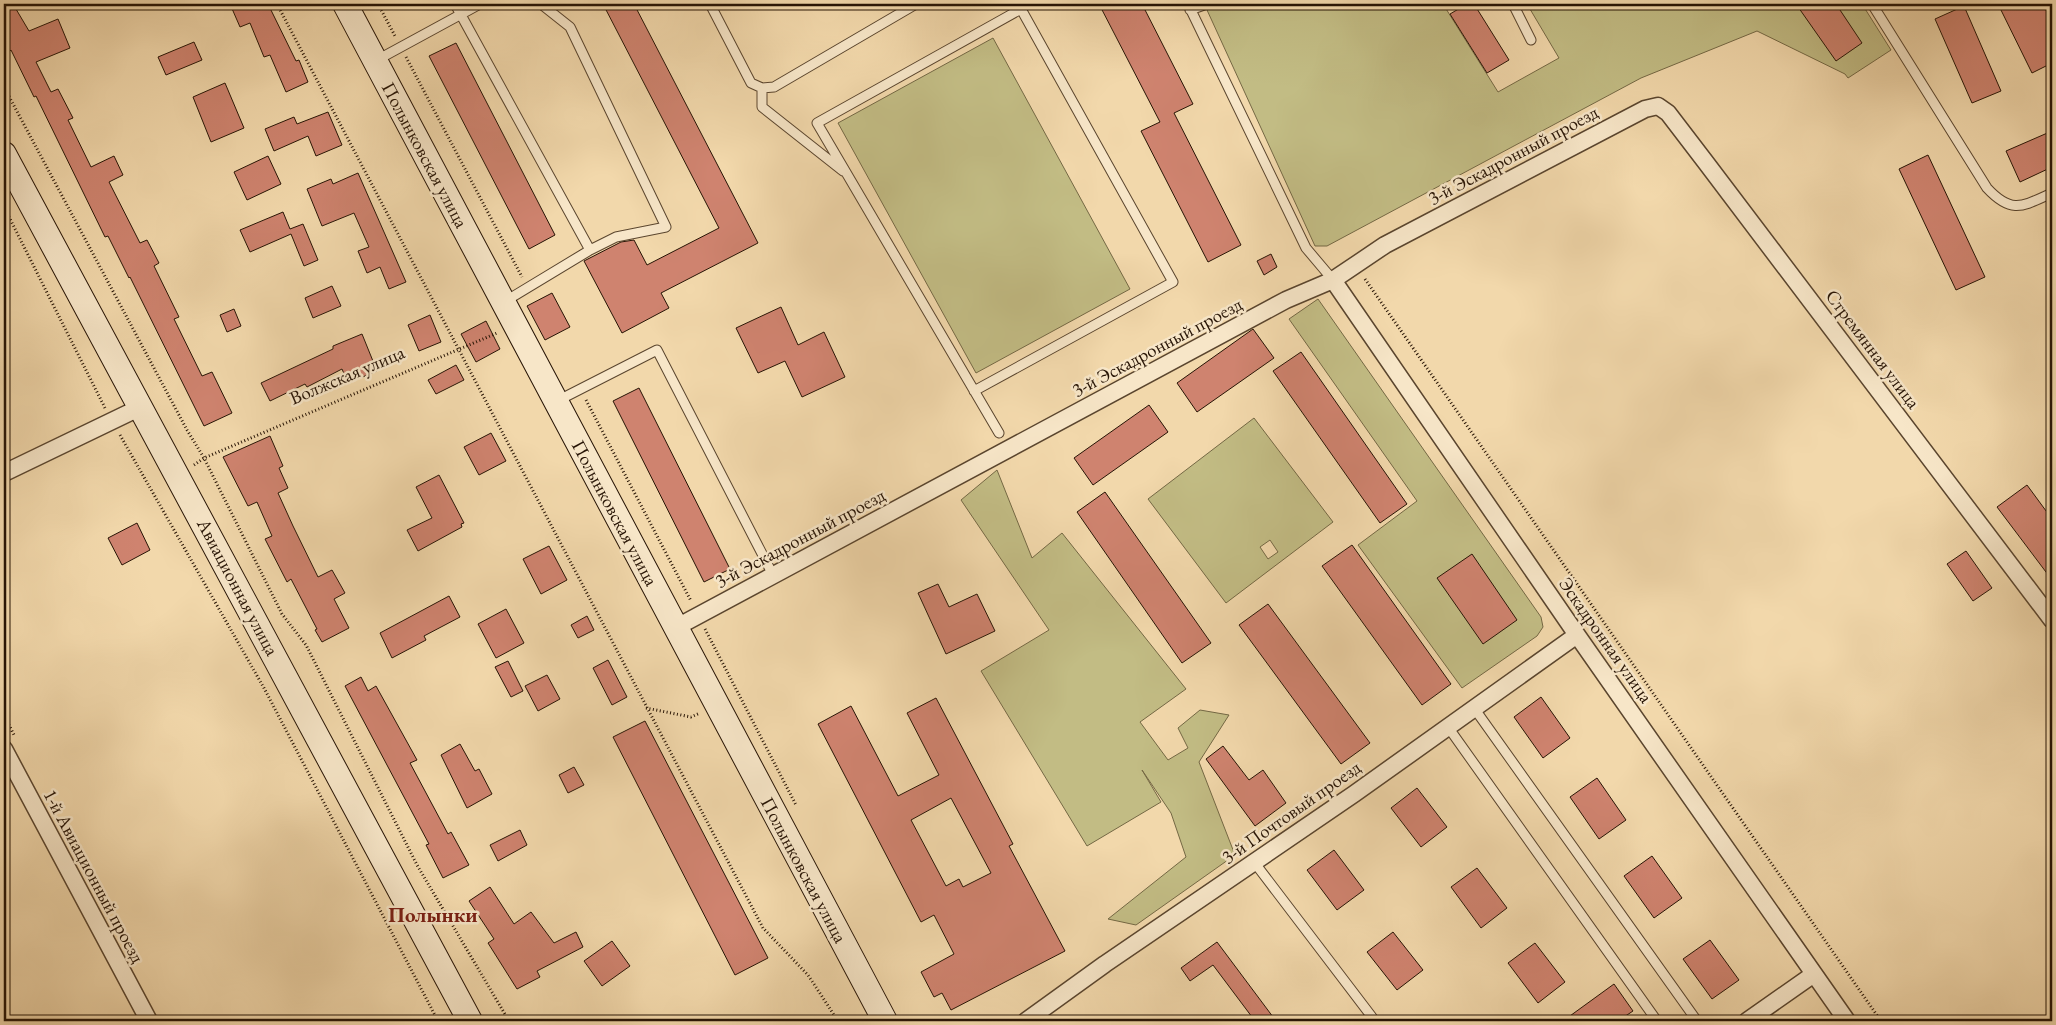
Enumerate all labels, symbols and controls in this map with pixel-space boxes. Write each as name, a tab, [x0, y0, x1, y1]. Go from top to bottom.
street label: Полынковская улица	[376, 78, 474, 233]
street label: 3-й Эскадронный проезд	[1424, 99, 1603, 210]
street label: Стремянная улица	[1820, 284, 1926, 414]
street label: 3-й Эскадронный проезд	[1068, 291, 1247, 402]
street label: Волжская улица	[286, 339, 409, 410]
street label: Полынковская улица	[566, 436, 664, 591]
street label: 3-й Эскадронный проезд	[711, 482, 890, 593]
street label: Авиационная улица	[191, 513, 285, 660]
street label: Эскадронная улица	[1553, 572, 1659, 708]
street label: 3-й Почтовый проезд	[1217, 754, 1366, 869]
street label: 1-й Авиационный проезд	[38, 785, 151, 967]
street label: Полынковская улица	[755, 793, 853, 948]
district label: Полынки	[388, 901, 478, 928]

